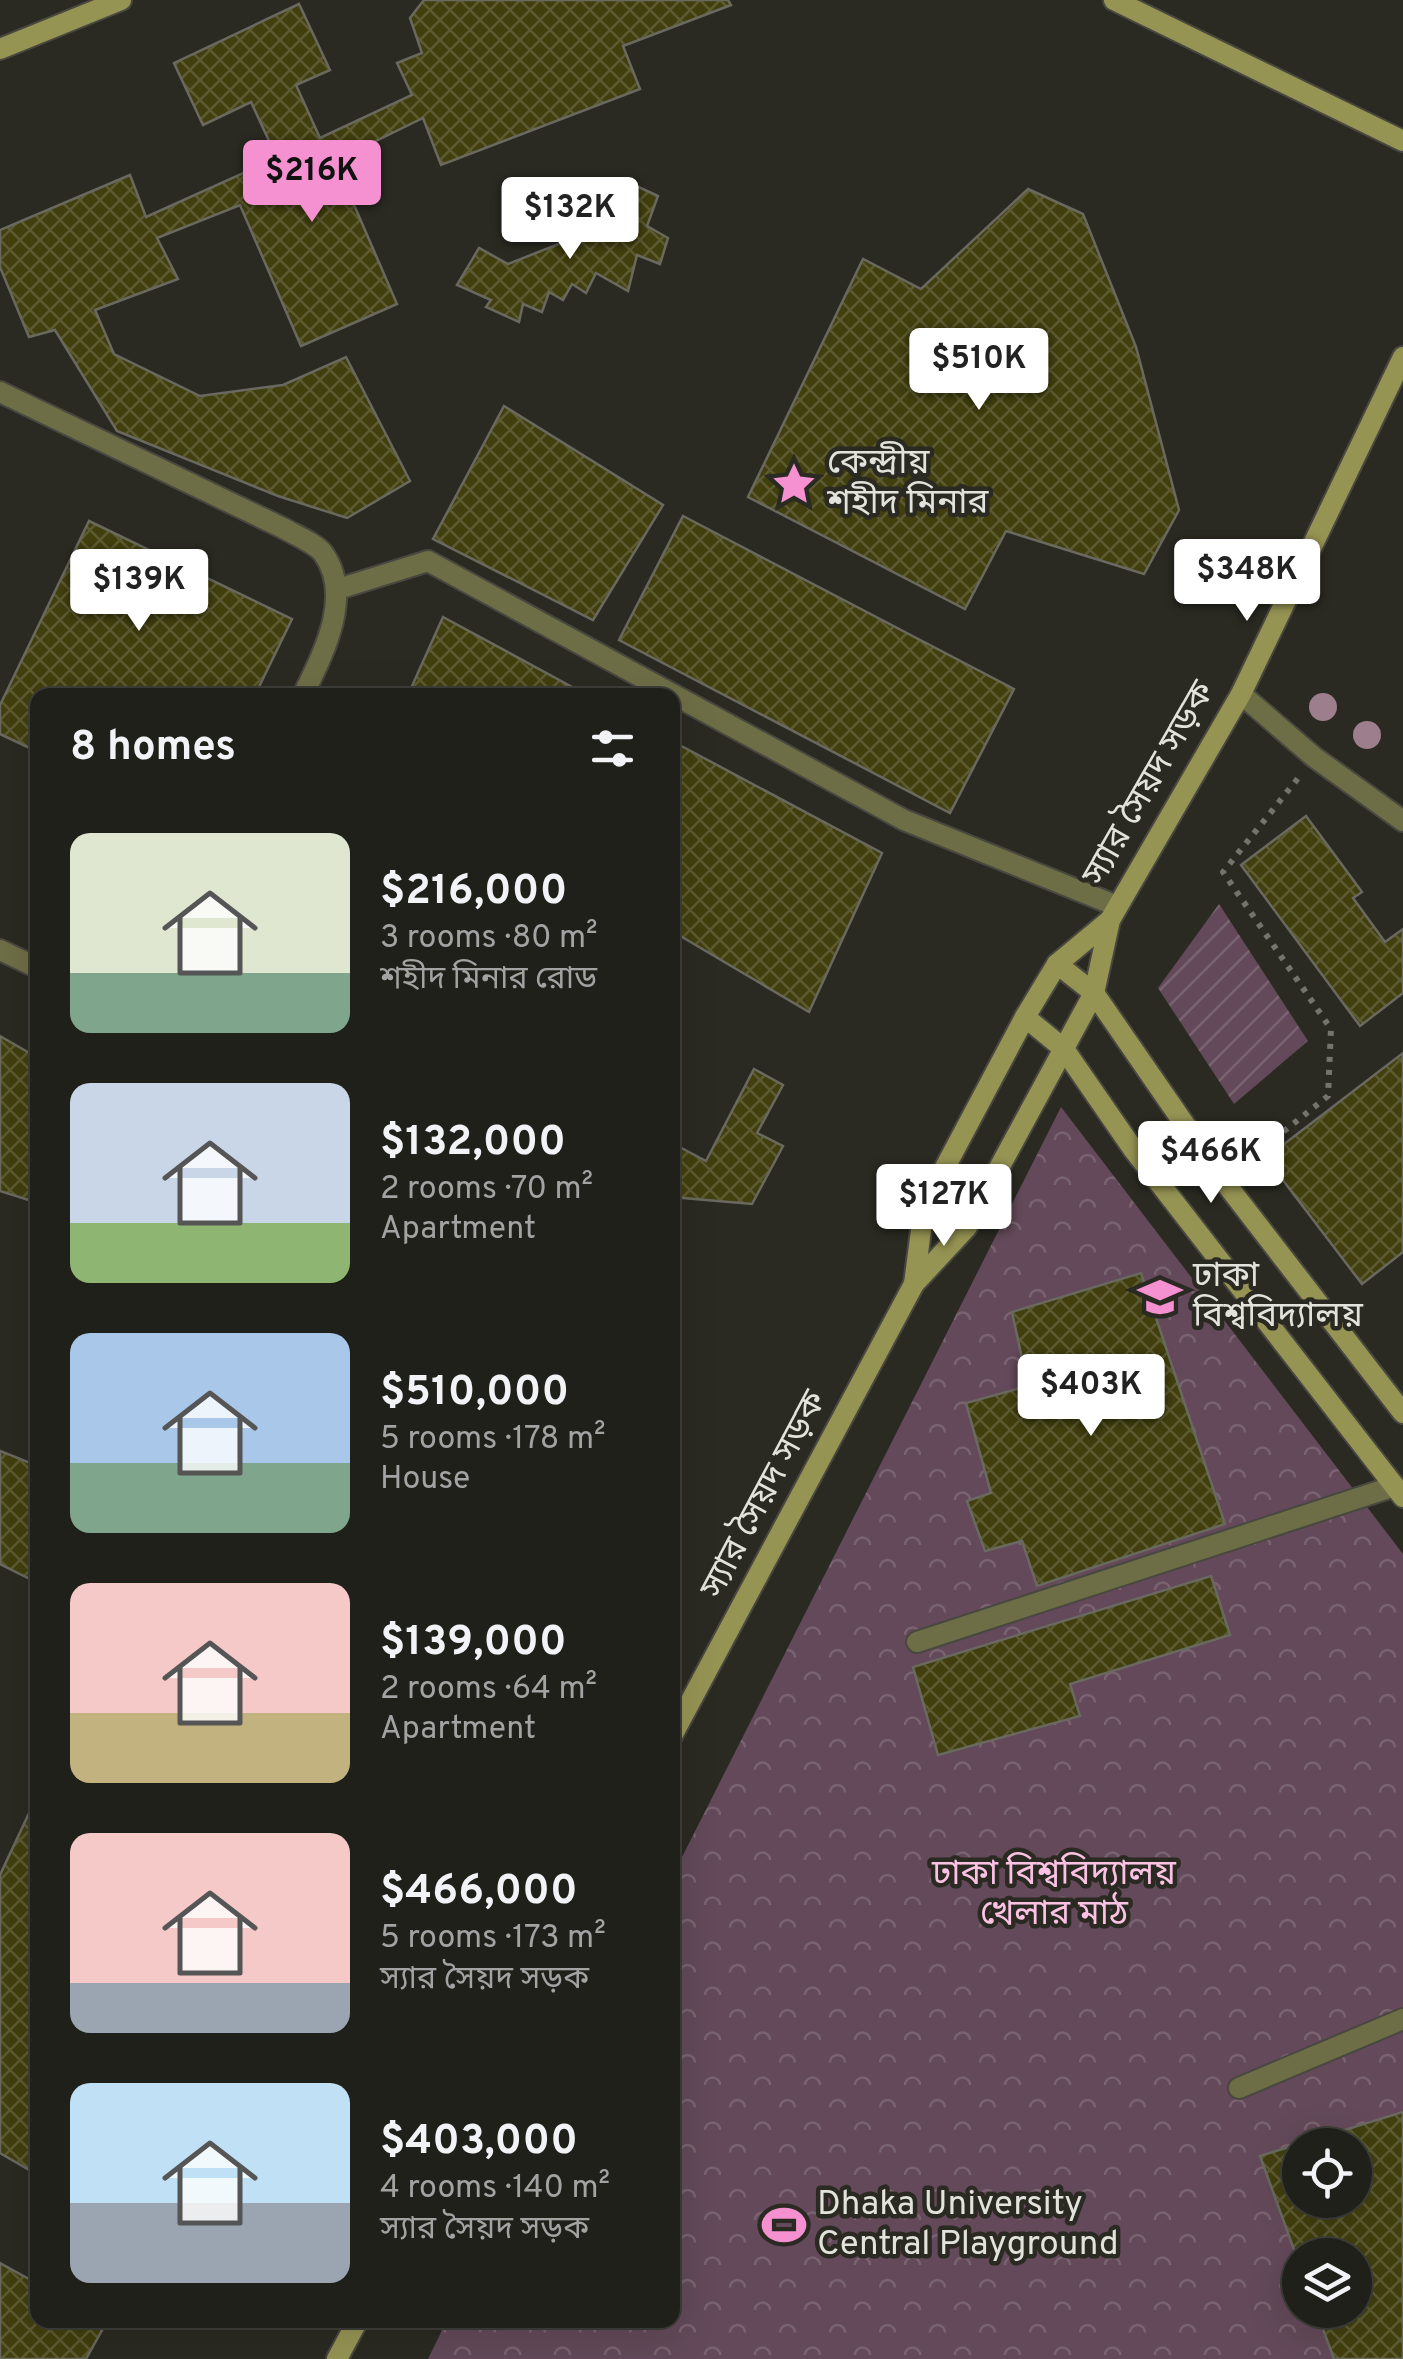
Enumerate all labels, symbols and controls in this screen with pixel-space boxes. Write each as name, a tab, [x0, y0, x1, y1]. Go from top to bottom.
pin: $216K	[242, 140, 382, 225]
text: $216K	[265, 152, 359, 192]
pin: $132K	[500, 177, 640, 262]
text: $132K	[524, 189, 616, 229]
pin: $510K	[909, 328, 1049, 413]
text: $510K	[931, 340, 1027, 380]
place label: কেন্দ্রীয় শহীদ মিনার	[826, 441, 990, 526]
place icon: কেন্দ্রীয় শহীদ মিনার	[770, 460, 818, 508]
pin: $348K	[1177, 539, 1317, 624]
pin: $139K	[69, 549, 209, 634]
text: $348K	[1196, 551, 1298, 591]
text: $139K	[92, 561, 186, 601]
street label: স্যার সৈয়দ সড়ক	[1072, 673, 1227, 895]
icon: filters	[585, 721, 640, 776]
text: 8 homes	[70, 722, 236, 775]
text: $216,000	[380, 866, 567, 919]
icon: home	[150, 873, 270, 993]
text: 3 rooms · 80 m²	[380, 919, 598, 959]
text: শহীদ মিনার রোড	[380, 960, 597, 1000]
text: $132,000	[380, 1117, 566, 1170]
pin: $466K	[1141, 1121, 1281, 1206]
icon: home	[150, 1123, 270, 1243]
text: $466K	[1160, 1133, 1262, 1173]
pin: $127K	[874, 1164, 1014, 1249]
text: 2 rooms · 70 m²	[380, 1170, 593, 1210]
text: $127K	[898, 1176, 990, 1216]
text: Apartment	[380, 1210, 536, 1250]
place label: ঢাকা বিশ্ববিদ্যালয়	[1192, 1255, 1364, 1339]
school or university icon: ঢাকা বিশ্ববিদ্যালয়	[1136, 1273, 1184, 1321]
pin: $403K	[1021, 1354, 1161, 1439]
text: $403K	[1040, 1366, 1142, 1406]
text: $510,000	[380, 1367, 569, 1420]
icon: home	[150, 1373, 270, 1493]
street label: স্যার সৈয়দ সড়ক	[691, 1383, 838, 1607]
text: 5 rooms · 178 m²	[380, 1420, 606, 1460]
text: House	[380, 1460, 470, 1500]
text: $139,000	[380, 1617, 567, 1670]
icon: home	[150, 1623, 270, 1743]
text: 2 rooms · 64 m²	[380, 1670, 597, 1710]
text: Apartment	[380, 1710, 536, 1750]
park label: ঢাকা বিশ্ববিদ্যালয় খেলার মাঠ	[931, 1852, 1177, 1937]
text: $466,000	[380, 1866, 578, 1919]
icon: home	[150, 1873, 270, 1993]
text: 5 rooms · 173 m²	[380, 1919, 606, 1959]
text: স্যার সৈয়দ সড়ক	[380, 1960, 589, 2000]
text: $403,000	[380, 2116, 578, 2169]
icon: home	[150, 2123, 270, 2243]
map controls	[1282, 2128, 1372, 2328]
button: locate	[1282, 2128, 1372, 2218]
text: 4 rooms · 140 m²	[380, 2169, 610, 2209]
place label: Dhaka University Central Playground	[817, 2183, 1119, 2267]
sports icon: Dhaka University Central Playground	[760, 2201, 808, 2249]
text: স্যার সৈয়দ সড়ক	[380, 2210, 589, 2250]
button: layers	[1282, 2238, 1372, 2328]

